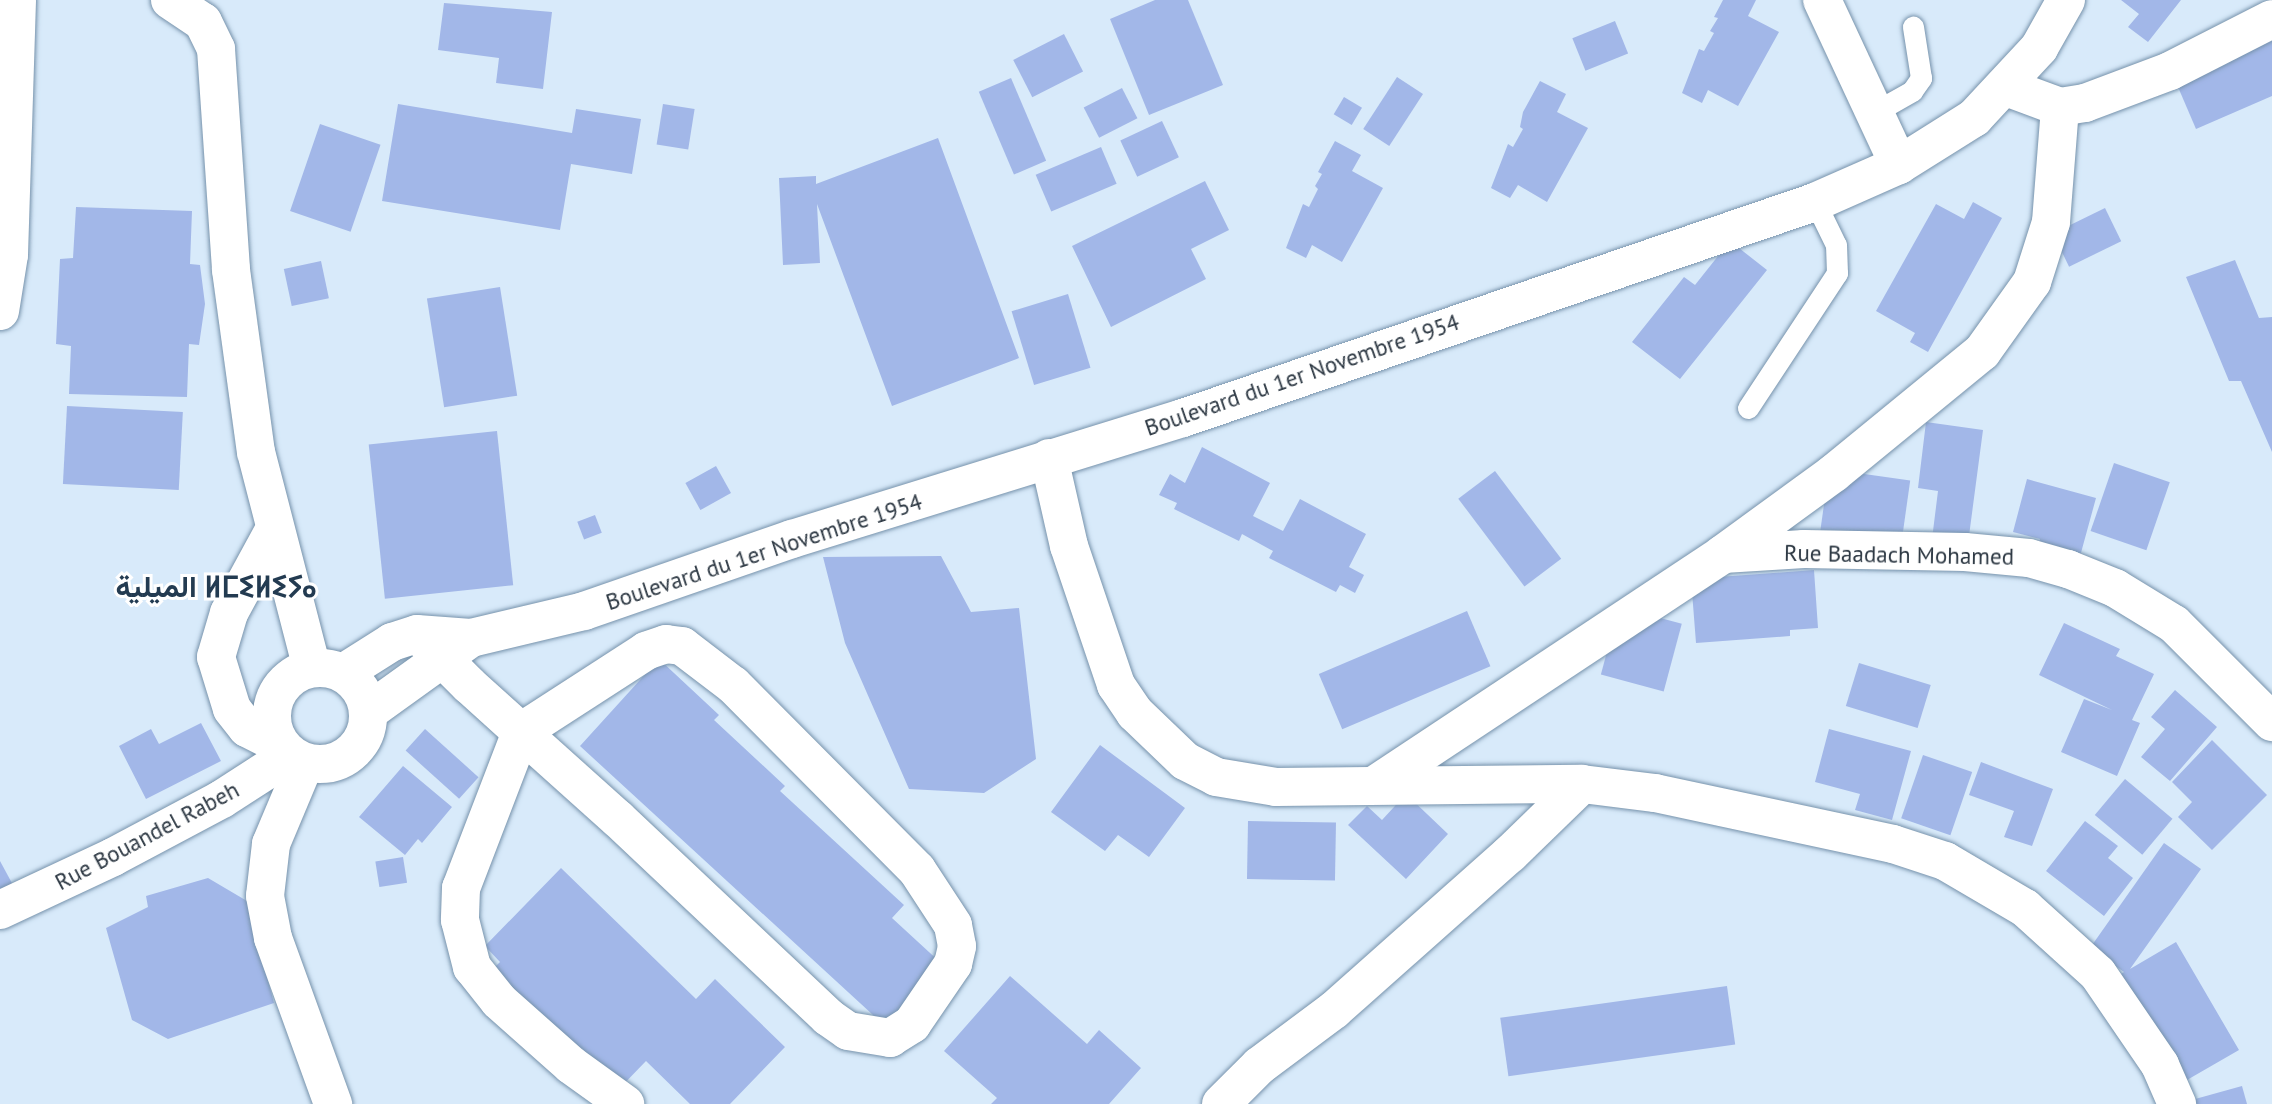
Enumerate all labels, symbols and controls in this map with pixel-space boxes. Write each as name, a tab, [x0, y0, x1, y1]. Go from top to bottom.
street label: Boulevard du 1er Novembre 1954	[1141, 308, 1463, 442]
street label: Boulevard du 1er Novembre 1954	[602, 488, 926, 616]
street label: Rue Baadach Mohamed	[1784, 539, 2014, 571]
district label: الميلية ⵍⵎⵉⵍⵉⵢⴰ	[116, 568, 316, 604]
street label: Rue Bouandel Rabeh	[50, 776, 244, 896]

